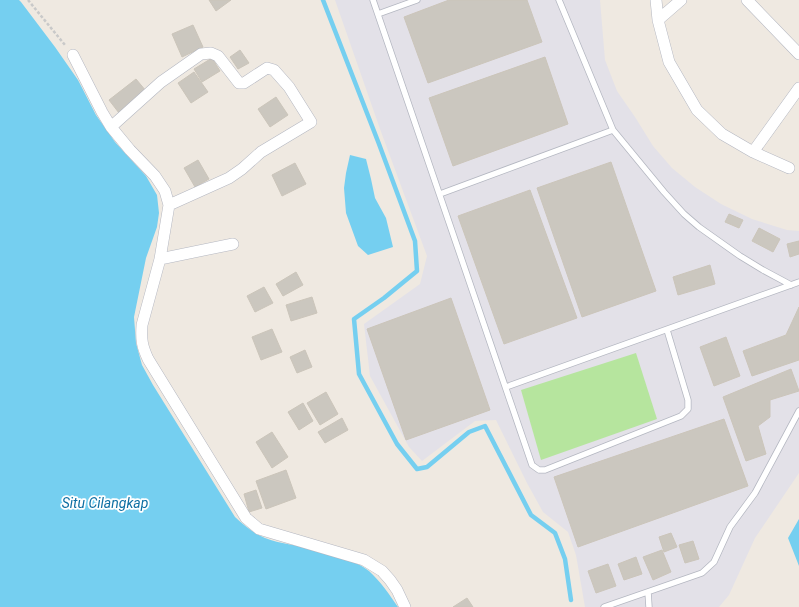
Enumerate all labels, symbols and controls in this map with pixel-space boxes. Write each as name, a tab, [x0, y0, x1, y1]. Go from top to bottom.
water label: Situ Cilangkap	[62, 495, 148, 511]

